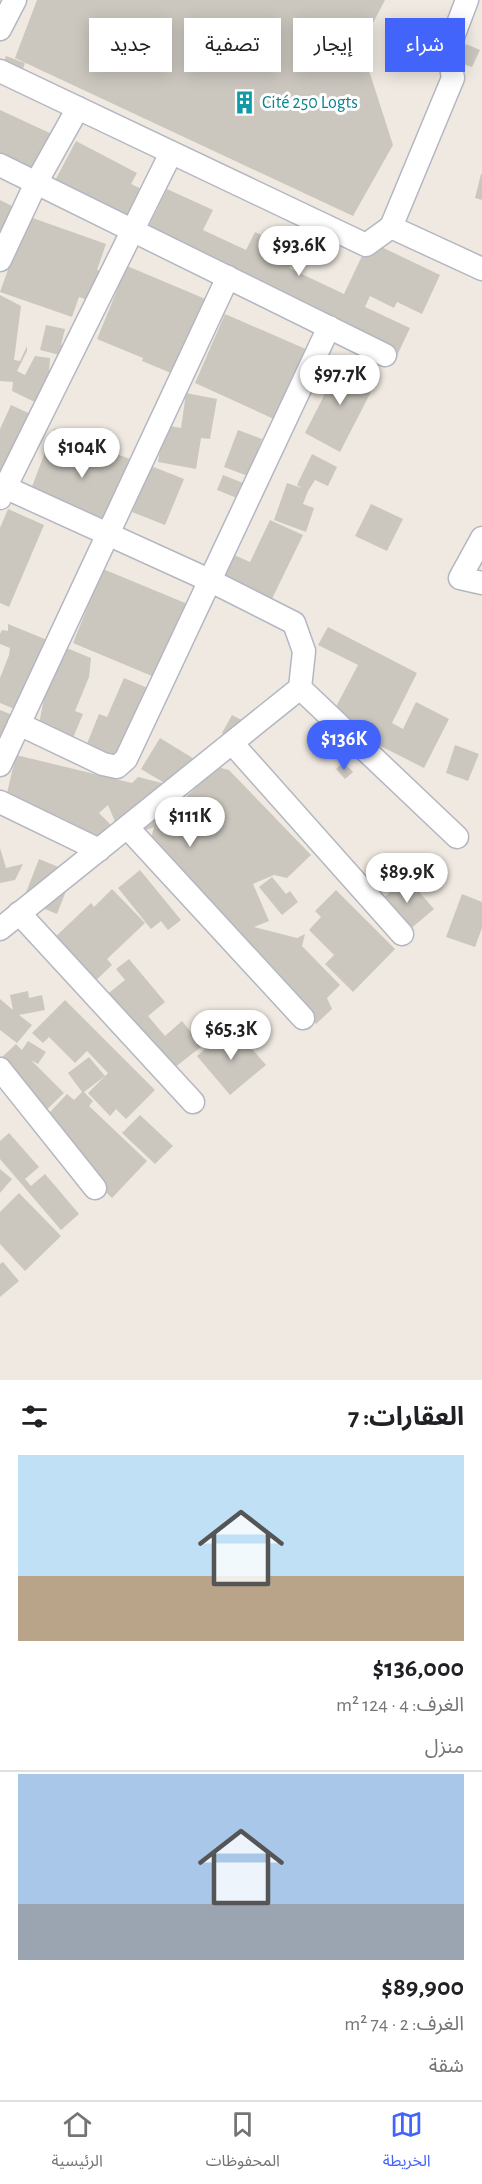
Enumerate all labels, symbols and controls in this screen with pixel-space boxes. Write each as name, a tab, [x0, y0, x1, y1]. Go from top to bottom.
chip: جديد	[89, 18, 172, 72]
chip: تصفية	[184, 18, 281, 72]
chip: إيجار	[293, 18, 373, 72]
chip: شراء	[385, 18, 465, 72]
building icon: Cité 250 Logts	[231, 89, 257, 115]
place label: Cité 250 Logts	[262, 94, 358, 112]
pin: $93.6K	[250, 226, 348, 277]
text: $93.6K	[272, 235, 326, 255]
pin: $97.7K	[291, 355, 389, 406]
text: $97.7K	[314, 364, 366, 384]
pin: $104K	[40, 428, 124, 479]
text: $104K	[58, 437, 106, 457]
pin: $136K	[302, 720, 386, 771]
text: $136K	[321, 729, 367, 749]
pin: $111K	[148, 797, 232, 848]
text: $111K	[169, 806, 211, 826]
pin: $89.9K	[358, 853, 456, 904]
text: $89.9K	[380, 862, 434, 882]
pin: $65.3K	[182, 1010, 280, 1061]
text: $65.3K	[205, 1019, 257, 1039]
icon: filters	[18, 1400, 51, 1433]
text: العقارات: 7	[348, 1404, 464, 1430]
icon: home	[187, 1494, 295, 1602]
text: $136,000	[373, 1655, 464, 1681]
text: الغرف: 4 · 124 m²	[336, 1695, 464, 1715]
text: منزل	[425, 1737, 464, 1757]
icon: home	[187, 1813, 295, 1921]
text: $89,900	[381, 1974, 464, 2000]
text: الغرف: 2 · 74 m²	[344, 2014, 464, 2034]
text: شقة	[429, 2056, 464, 2076]
tab: الرئيسية	[51, 2108, 103, 2178]
tab: المحفوظات	[206, 2108, 280, 2178]
tab: الخريطة	[383, 2108, 431, 2178]

